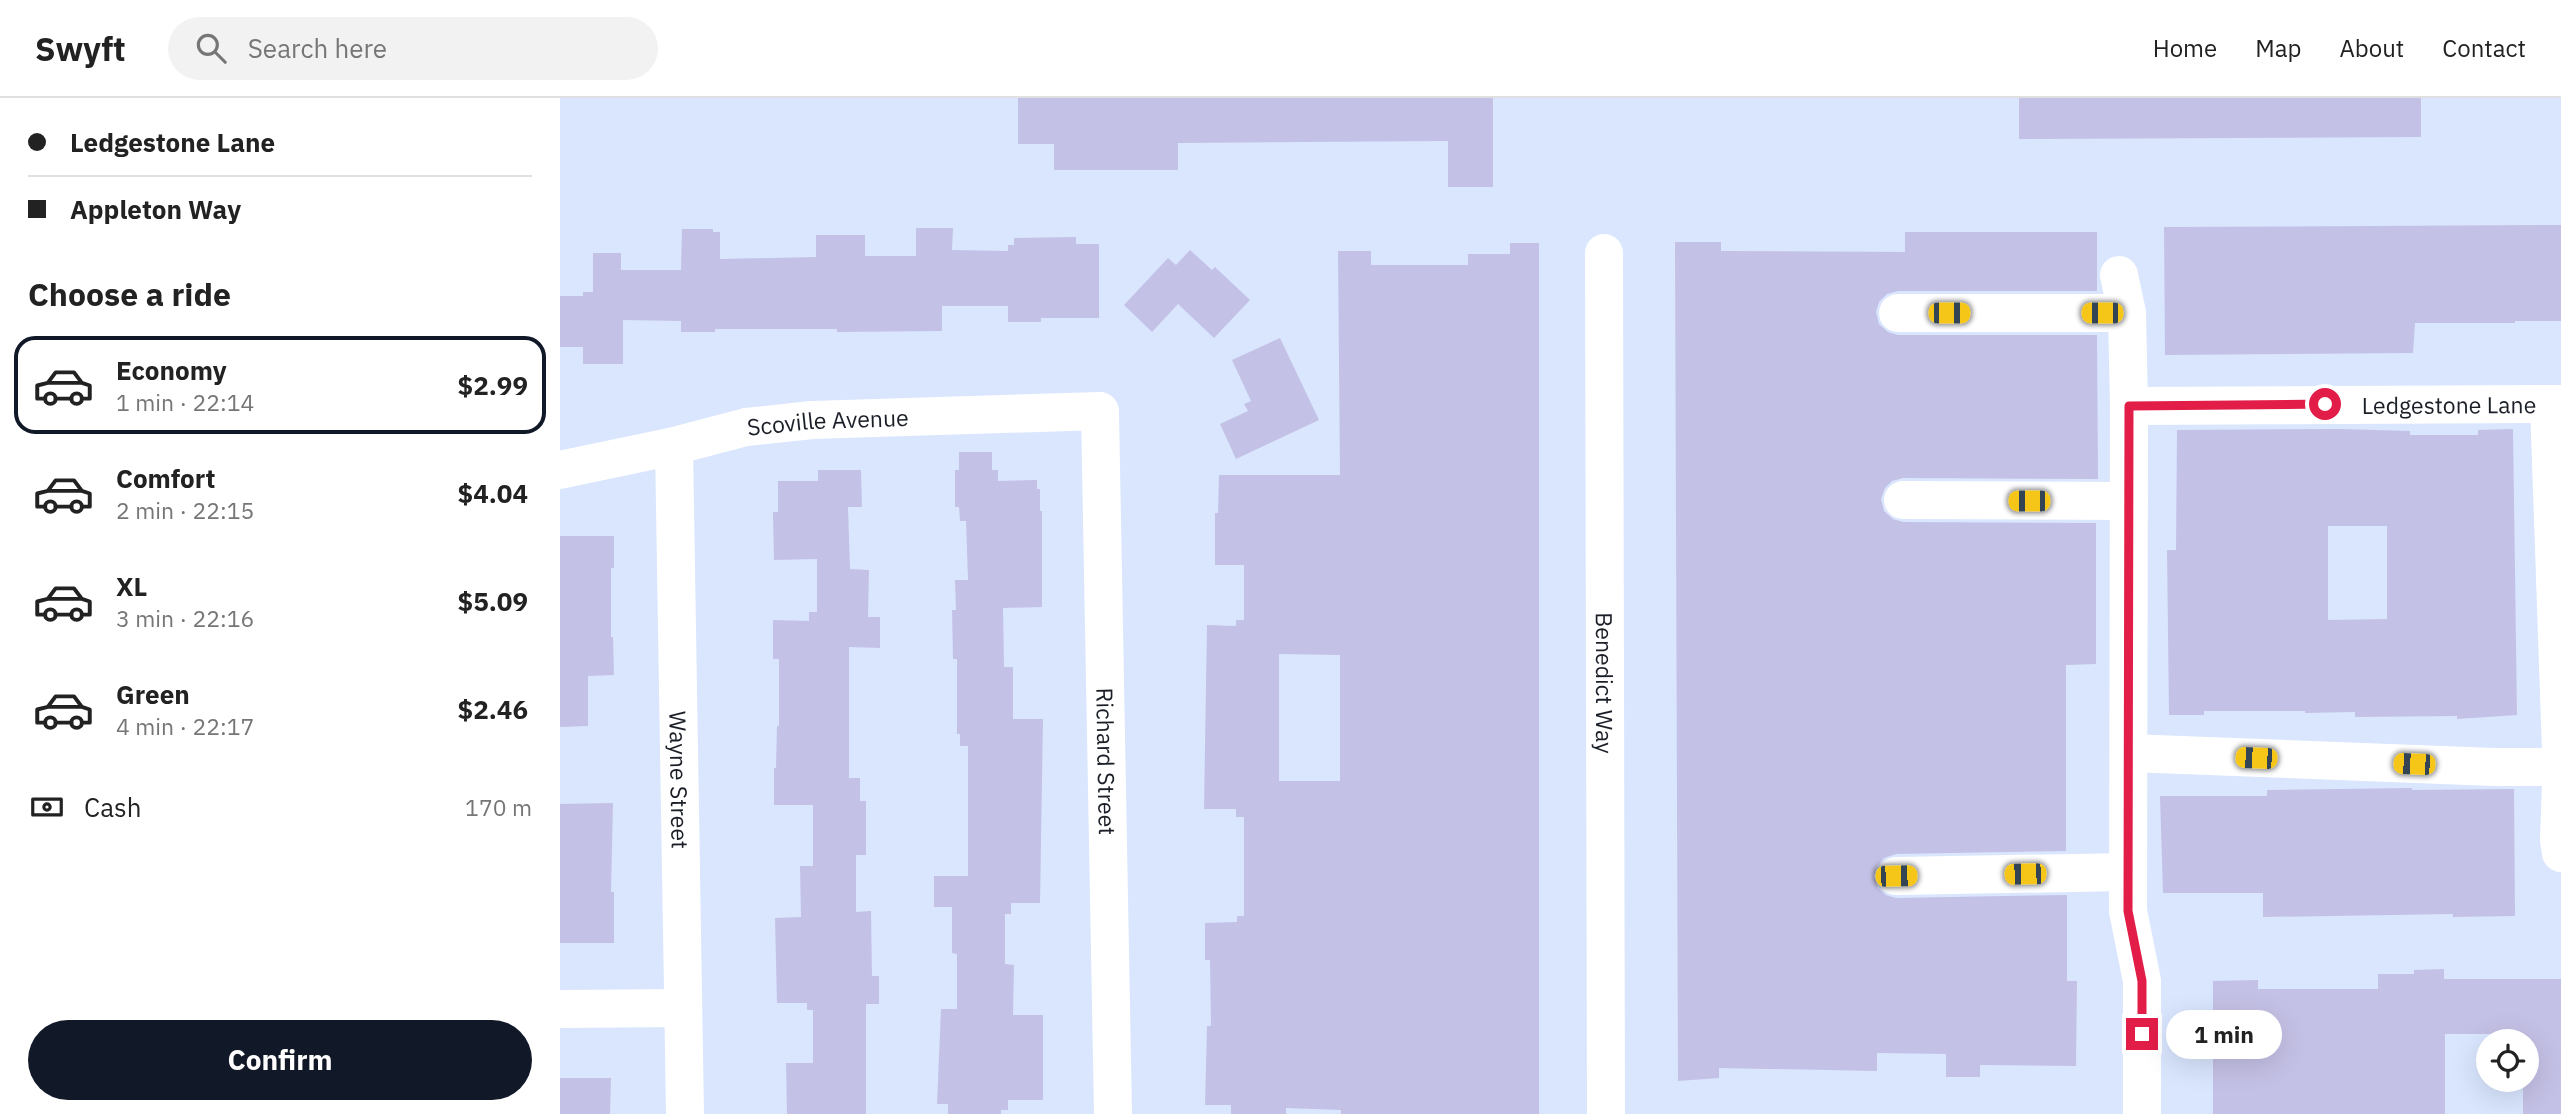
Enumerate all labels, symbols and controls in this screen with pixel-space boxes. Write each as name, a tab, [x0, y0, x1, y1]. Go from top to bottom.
search box	[168, 17, 658, 80]
text: Swyft	[35, 27, 126, 70]
icon: search	[192, 29, 230, 67]
text: Search here	[248, 31, 387, 65]
text: Home	[2153, 32, 2217, 64]
text: Map	[2255, 32, 2301, 64]
text: About	[2339, 32, 2404, 64]
text: Contact	[2442, 32, 2526, 64]
text: Ledgestone Lane	[70, 125, 275, 159]
text: Appleton Way	[70, 192, 241, 226]
text: Choose a ride	[28, 273, 231, 315]
car	[1929, 303, 1971, 324]
car	[2082, 303, 2124, 324]
text: Economy	[116, 353, 227, 387]
icon: car	[32, 354, 95, 417]
text: $2.99	[458, 368, 528, 402]
text: 1 min · 22:14	[116, 387, 254, 417]
route start	[2309, 388, 2341, 420]
street label: Ledgestone Lane	[2362, 389, 2536, 420]
street label: Scoville Avenue	[745, 402, 909, 442]
text: Comfort	[116, 461, 215, 495]
icon: car	[32, 462, 95, 525]
text: $4.04	[458, 476, 528, 510]
car	[2009, 491, 2051, 512]
text: 2 min · 22:15	[116, 495, 254, 525]
text: XL	[116, 569, 147, 603]
icon: car	[32, 570, 95, 633]
text: $5.09	[458, 584, 528, 618]
text: 3 min · 22:16	[116, 603, 254, 633]
street label: Benedict Way	[1590, 612, 1620, 754]
text: Green	[116, 677, 190, 711]
icon: car	[32, 678, 95, 741]
street label: Richard Street	[1090, 687, 1123, 836]
text: $2.46	[458, 692, 528, 726]
text: 4 min · 22:17	[116, 711, 254, 741]
street label: Wayne Street	[663, 711, 696, 849]
car	[2235, 747, 2278, 769]
car	[2393, 753, 2436, 775]
icon: cash	[28, 788, 66, 826]
text: Cash	[84, 790, 141, 824]
text: 170 m	[465, 792, 532, 822]
car	[2004, 863, 2047, 885]
car	[1875, 865, 1918, 887]
callout: 1 min	[2166, 1010, 2282, 1058]
route end	[2126, 1018, 2158, 1050]
text: 1 min	[2194, 1019, 2254, 1049]
button: Confirm	[28, 1020, 532, 1100]
map controls	[2476, 1029, 2539, 1092]
button: locate	[2476, 1029, 2539, 1092]

